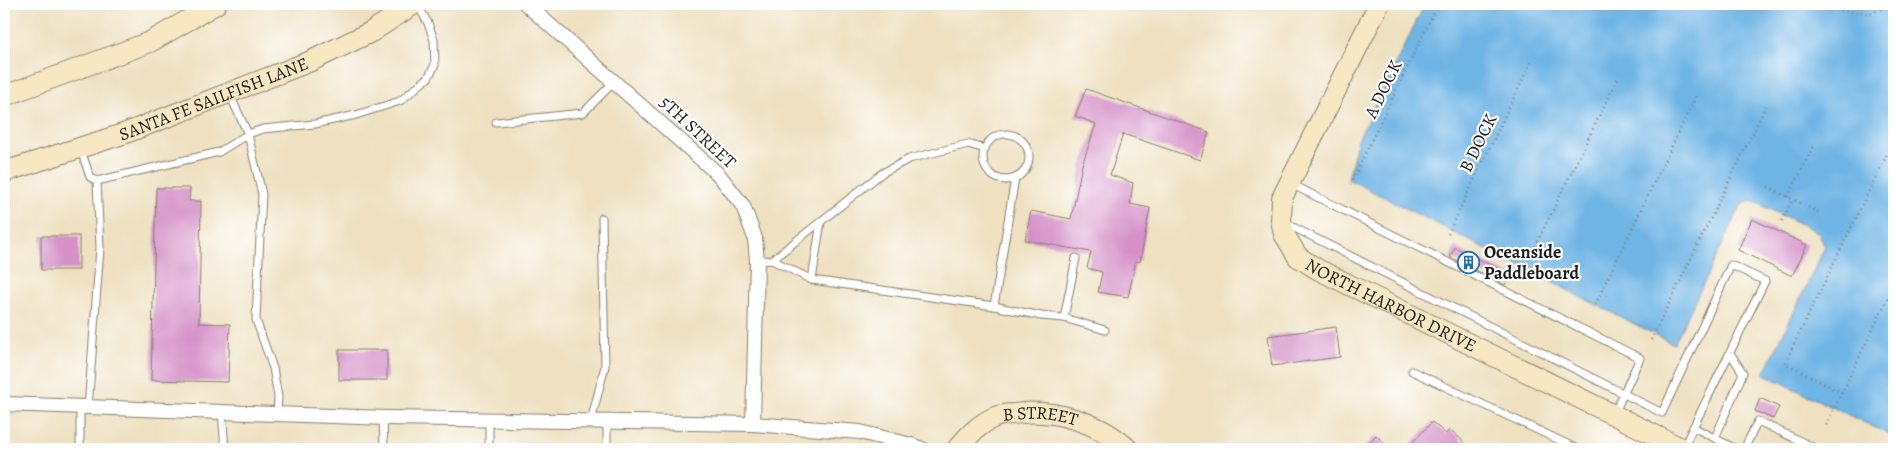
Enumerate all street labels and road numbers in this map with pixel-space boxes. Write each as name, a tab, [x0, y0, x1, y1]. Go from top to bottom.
street label: SANTA FE SAILFISH LANE	[116, 51, 312, 146]
street label: A DOCK	[1358, 55, 1408, 123]
street label: 5TH STREET	[655, 90, 741, 174]
street label: B DOCK	[1454, 109, 1503, 176]
street label: NORTH HARBOR DRIVE	[1301, 253, 1481, 358]
street label: B STREET	[1002, 401, 1081, 432]

